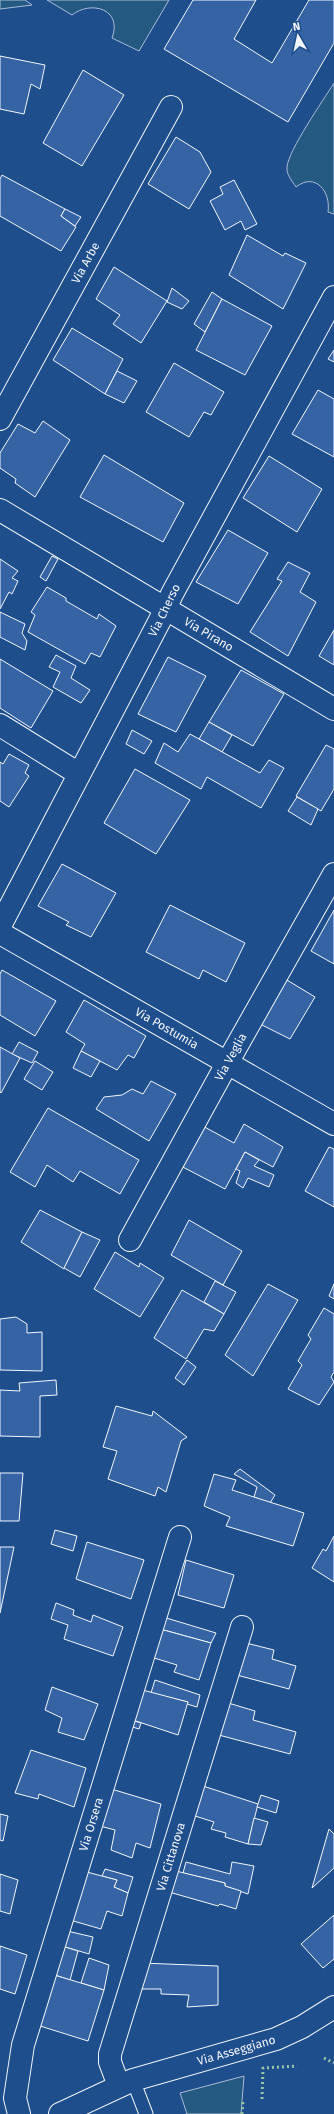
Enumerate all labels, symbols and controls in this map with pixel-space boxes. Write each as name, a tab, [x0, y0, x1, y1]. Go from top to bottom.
north arrow	[278, 16, 318, 56]
text: N	[292, 20, 301, 34]
street label: Via Arbe	[69, 240, 103, 286]
street label: Via Cherso	[146, 581, 183, 639]
street label: Via Pirano	[182, 614, 236, 654]
street label: Via Postumia	[133, 1005, 201, 1052]
street label: Via Veglia	[212, 1031, 250, 1083]
street label: Via Orsera	[76, 1796, 106, 1853]
street label: Via Cittanova	[154, 1821, 188, 1893]
street label: Via Asseggiano	[196, 2033, 277, 2068]

